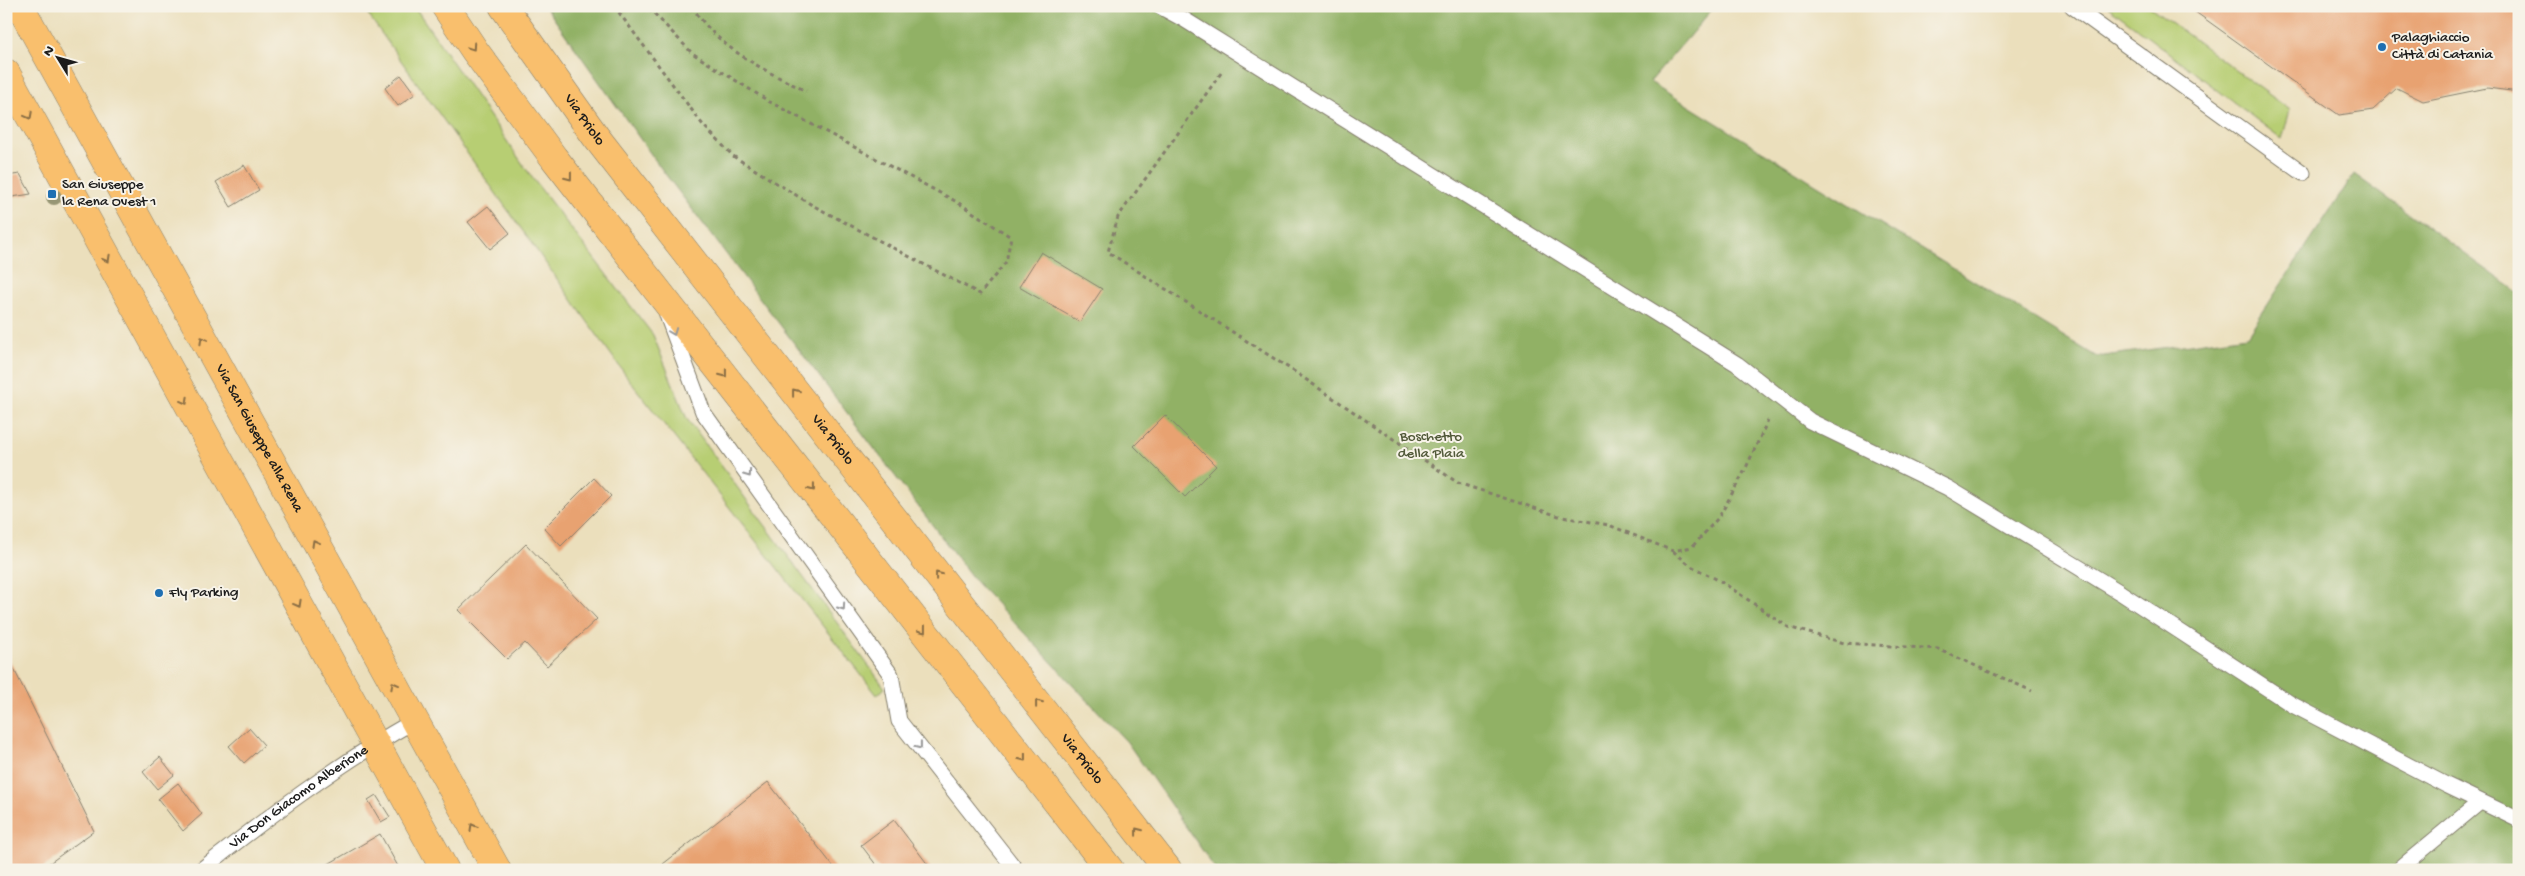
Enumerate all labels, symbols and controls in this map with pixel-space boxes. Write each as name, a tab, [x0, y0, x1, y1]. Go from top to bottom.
place label: Palaghiaccio Città di Catania	[2391, 29, 2493, 64]
north arrow	[32, 32, 82, 82]
one-way arrow	[466, 41, 475, 51]
marker: Palaghiaccio Città di Catania	[2376, 41, 2388, 53]
text: N	[40, 43, 59, 60]
street label: Via Priolo	[559, 90, 609, 150]
one-way arrow	[23, 110, 33, 119]
one-way arrow	[564, 171, 572, 180]
place label: San Giuseppe la Rena Ovest 1	[62, 176, 156, 211]
marker: San Giuseppe la Rena Ovest 1	[46, 188, 58, 200]
one-way arrow	[100, 253, 110, 262]
one-way arrow	[667, 327, 677, 335]
one-way arrow	[199, 336, 209, 345]
street label: Via San Giuseppe alla Rena	[210, 360, 307, 516]
one-way arrow	[718, 368, 727, 377]
one-way arrow	[793, 389, 801, 398]
one-way arrow	[179, 395, 189, 404]
street label: Via Priolo	[807, 410, 858, 469]
park label: Boschetto della Plaia	[1398, 428, 1465, 463]
one-way arrow	[741, 469, 751, 478]
one-way arrow	[806, 482, 815, 492]
one-way arrow	[311, 539, 321, 548]
one-way arrow	[936, 572, 944, 581]
place label: Fly Parking	[168, 584, 238, 602]
marker: Fly Parking	[153, 587, 165, 599]
one-way arrow	[292, 599, 302, 608]
one-way arrow	[836, 601, 845, 611]
one-way arrow	[917, 624, 926, 633]
one-way arrow	[390, 682, 400, 691]
one-way arrow	[1036, 700, 1044, 709]
street label: Via Priolo	[1056, 730, 1107, 788]
one-way arrow	[913, 740, 922, 750]
street label: Via Don Giacomo Alberione	[225, 741, 372, 854]
one-way arrow	[1017, 752, 1025, 761]
one-way arrow	[469, 824, 479, 833]
one-way arrow	[1136, 828, 1144, 837]

